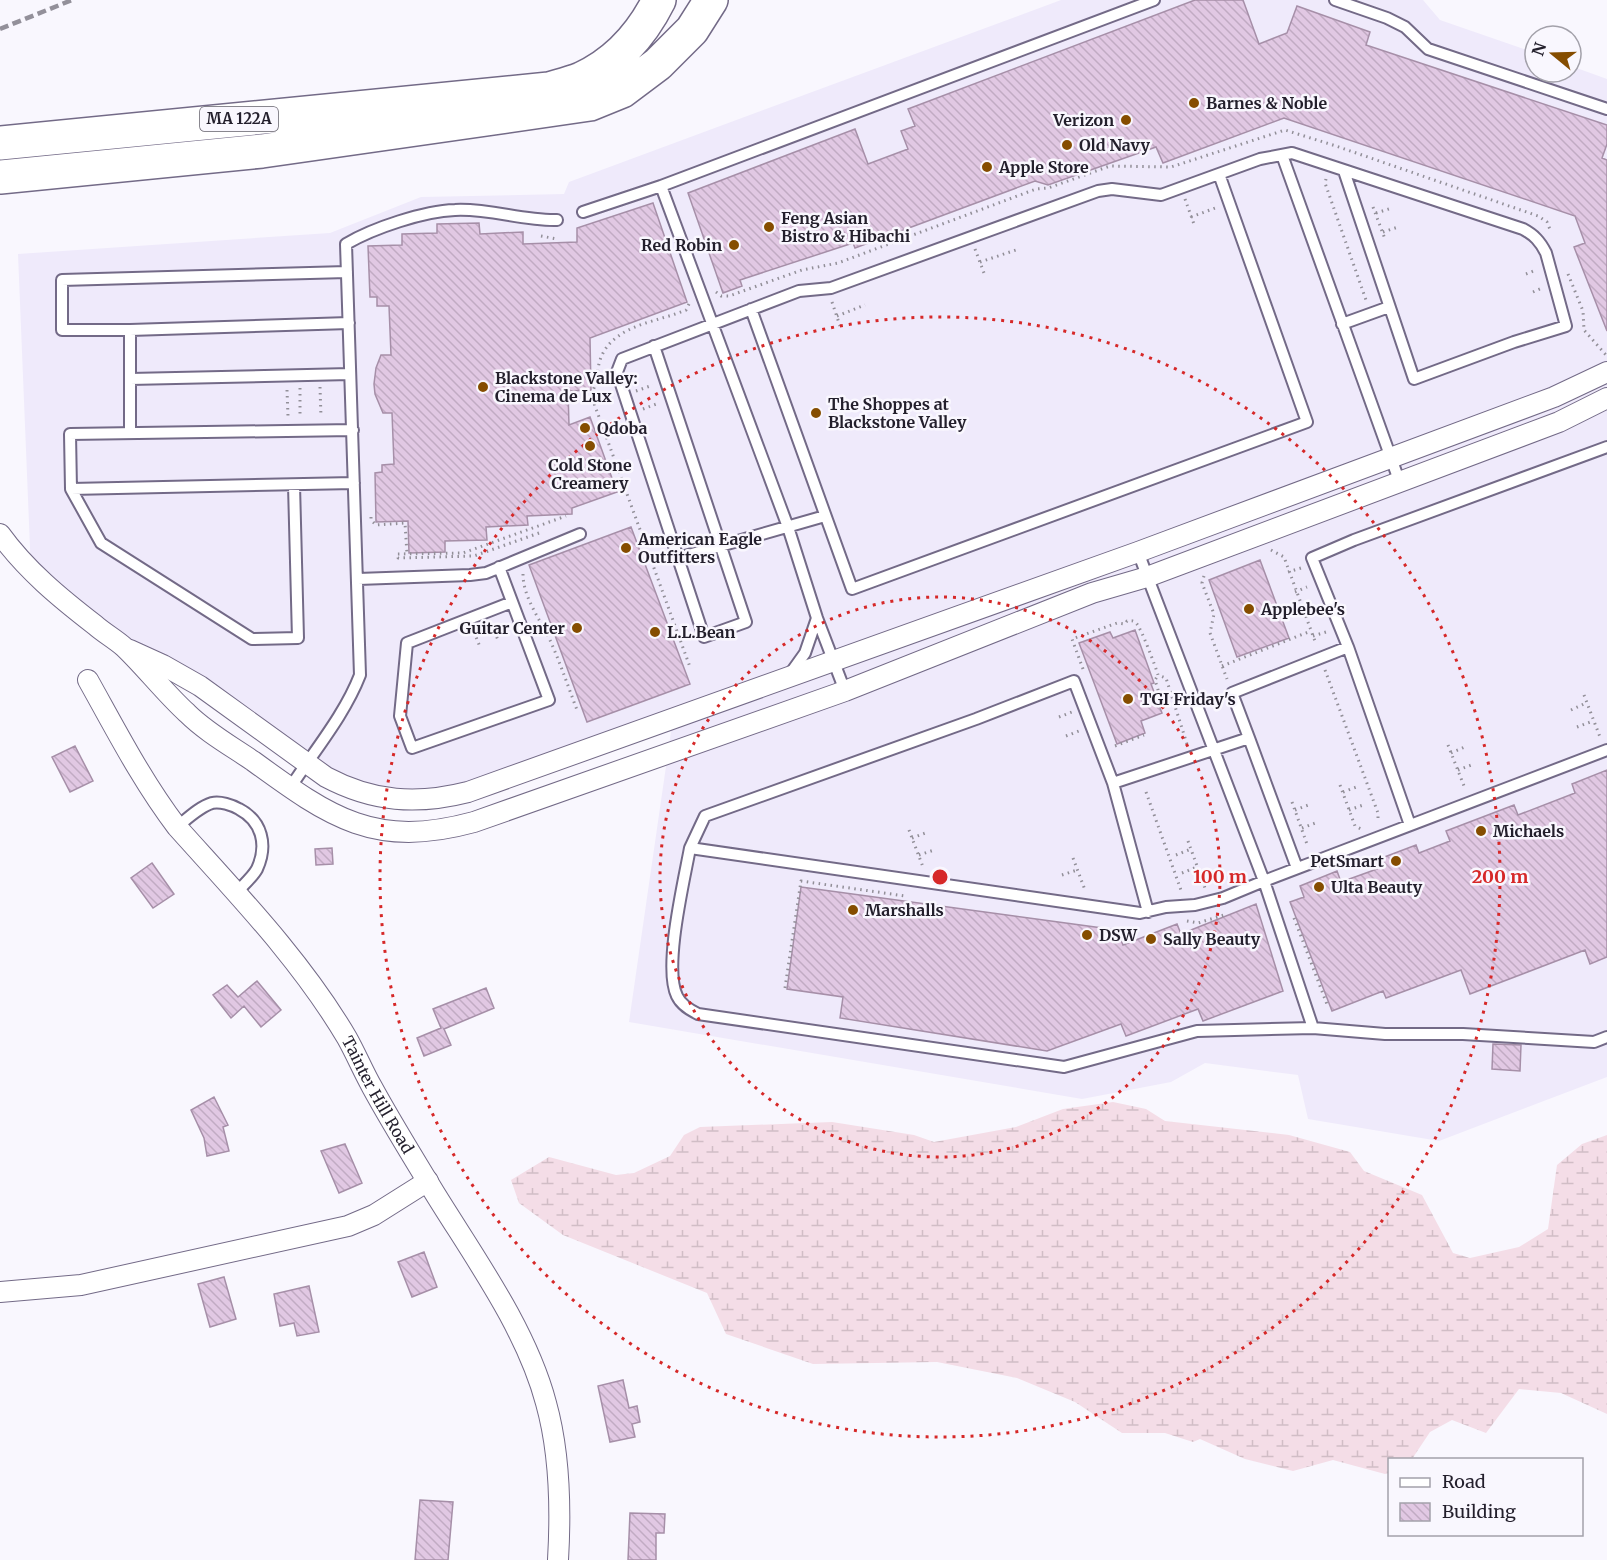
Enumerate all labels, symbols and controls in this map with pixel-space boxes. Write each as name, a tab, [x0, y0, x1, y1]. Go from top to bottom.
north arrow	[1523, 24, 1583, 84]
text: N	[1527, 40, 1550, 58]
place label: Barnes & Noble	[1206, 93, 1327, 113]
marker: Barnes & Noble	[1187, 96, 1201, 110]
road number: MA 122A	[200, 107, 278, 131]
place label: Verizon	[1052, 110, 1114, 130]
marker: Verizon	[1119, 113, 1133, 127]
place label: Old Navy	[1079, 135, 1150, 155]
marker: Old Navy	[1060, 138, 1074, 152]
place label: Apple Store	[998, 157, 1089, 177]
marker: Apple Store	[980, 160, 994, 174]
place label: Feng Asian Bistro & Hibachi	[781, 208, 911, 246]
marker: Feng Asian Bistro & Hibachi	[762, 220, 776, 234]
place label: Red Robin	[641, 235, 722, 255]
marker: Red Robin	[727, 238, 741, 252]
place label: Blackstone Valley: Cinema de Lux	[495, 368, 638, 406]
marker: Blackstone Valley: Cinema de Lux	[476, 380, 490, 394]
place label: The Shoppes at Blackstone Valley	[828, 394, 967, 432]
marker: The Shoppes at Blackstone Valley	[809, 406, 823, 420]
place label: Qdoba	[597, 418, 647, 438]
marker: Qdoba	[578, 421, 592, 435]
marker: Cold Stone Creamery	[583, 439, 597, 453]
place label: Cold Stone Creamery	[548, 455, 632, 493]
place label: American Eagle Outfitters	[637, 529, 762, 567]
marker: American Eagle Outfitters	[619, 541, 633, 555]
place label: Applebee's	[1260, 599, 1345, 619]
marker: Applebee's	[1242, 602, 1256, 616]
place label: Guitar Center	[460, 618, 566, 638]
marker: Guitar Center	[570, 621, 584, 635]
place label: L.L.Bean	[667, 622, 735, 642]
marker: L.L.Bean	[648, 625, 662, 639]
place label: TGI Friday's	[1140, 689, 1236, 709]
marker: TGI Friday's	[1121, 692, 1135, 706]
place label: Michaels	[1493, 821, 1564, 841]
marker: Michaels	[1474, 824, 1488, 838]
place label: PetSmart	[1310, 851, 1385, 871]
marker: PetSmart	[1389, 854, 1403, 868]
text: 100 m	[1193, 865, 1247, 888]
text: 200 m	[1472, 865, 1528, 888]
centre of rings	[930, 867, 950, 887]
place label: Ulta Beauty	[1331, 877, 1423, 897]
marker: Ulta Beauty	[1312, 880, 1326, 894]
place label: Marshalls	[865, 900, 944, 920]
marker: Marshalls	[846, 903, 860, 917]
place label: DSW	[1099, 925, 1138, 945]
marker: DSW	[1080, 928, 1094, 942]
place label: Sally Beauty	[1163, 929, 1261, 949]
marker: Sally Beauty	[1144, 932, 1158, 946]
street label: Tainter Hill Road	[338, 1032, 418, 1157]
legend	[1388, 1458, 1583, 1536]
text: Road	[1442, 1470, 1486, 1493]
text: Building	[1442, 1500, 1516, 1523]

